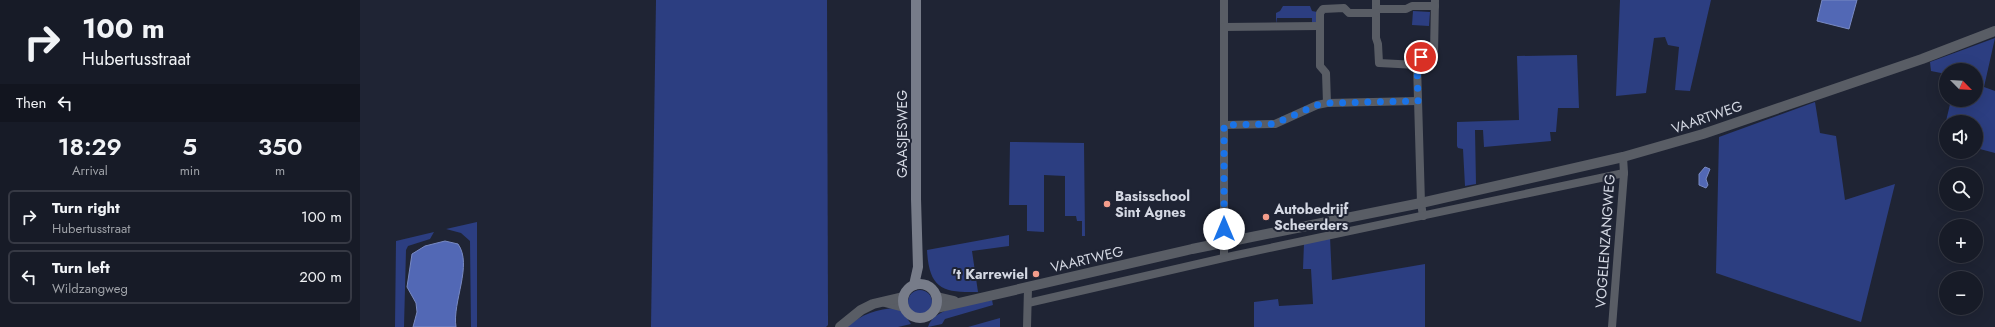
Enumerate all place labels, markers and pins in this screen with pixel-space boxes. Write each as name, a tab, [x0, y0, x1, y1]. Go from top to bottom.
pin	[1404, 40, 1438, 74]
place label: Basisschool Sint Agnes	[1115, 186, 1190, 222]
marker: Basisschool Sint Agnes	[1102, 199, 1112, 209]
place label: Autobedrijf Scheerders	[1273, 199, 1349, 235]
marker: Autobedrijf Scheerders	[1261, 212, 1271, 222]
place label: 't Karrewiel	[952, 264, 1028, 284]
marker: 't Karrewiel	[1031, 269, 1041, 279]

